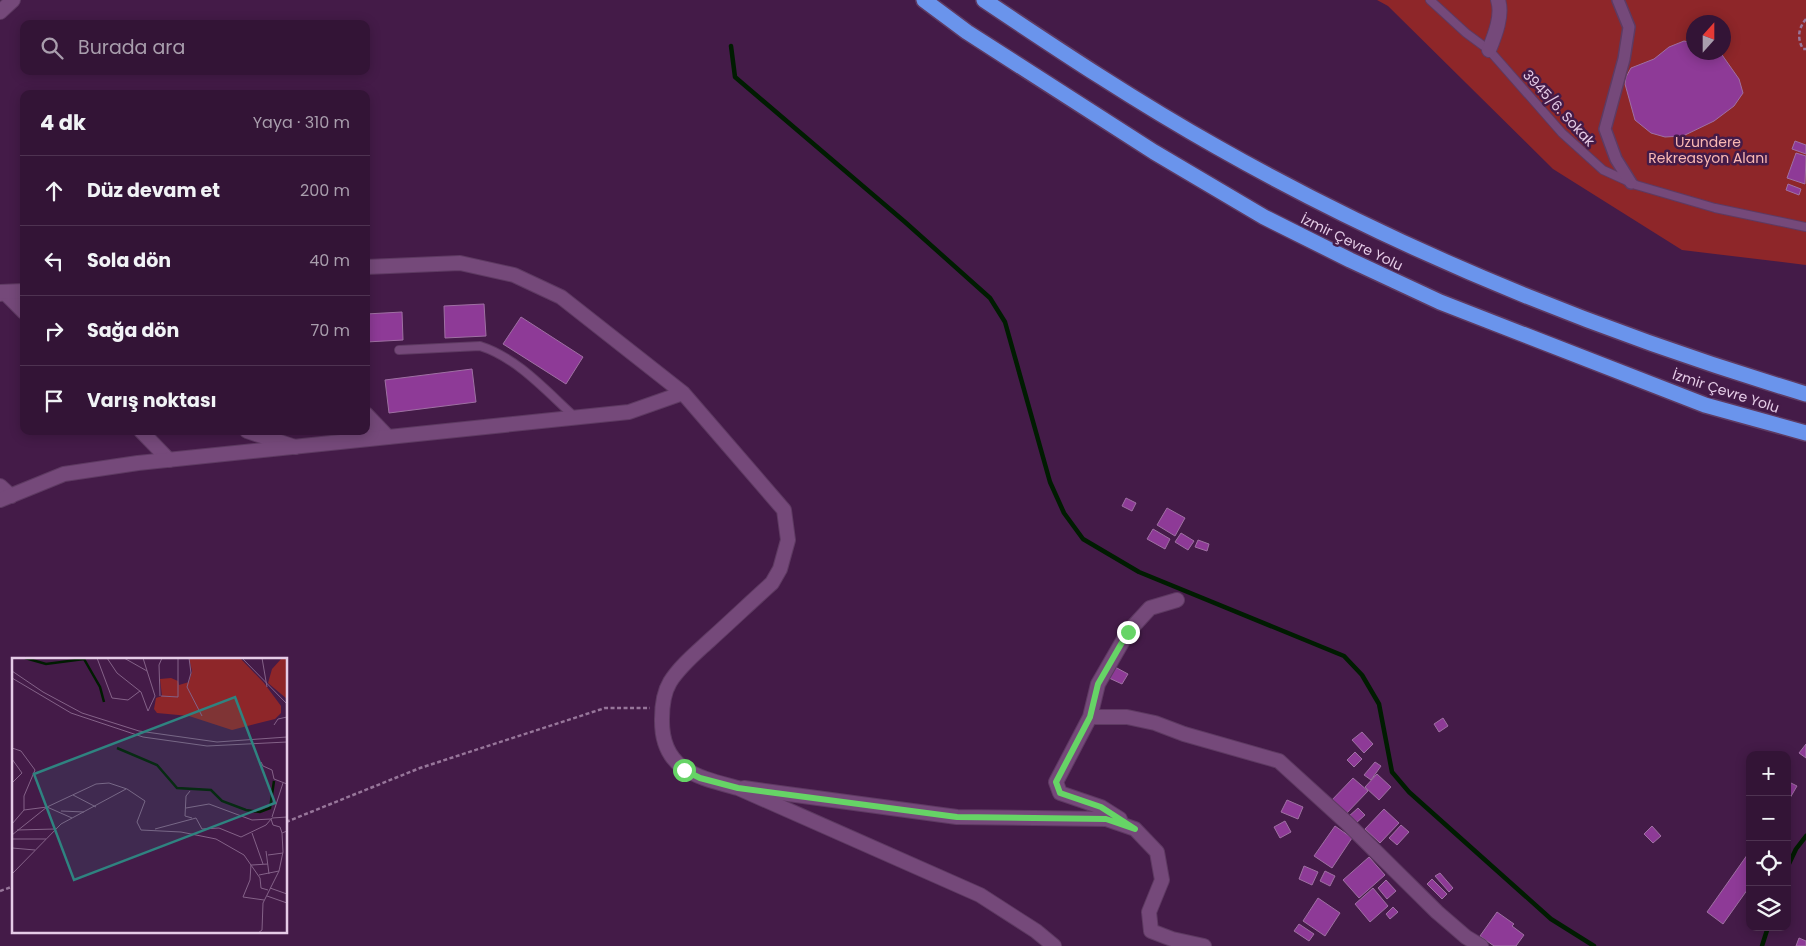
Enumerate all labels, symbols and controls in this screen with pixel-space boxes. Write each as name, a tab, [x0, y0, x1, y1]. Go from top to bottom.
north arrow	[1686, 15, 1731, 60]
search box	[20, 20, 370, 75]
icon: search	[38, 34, 66, 62]
text: Burada ara	[78, 34, 185, 61]
street label: 3945/6. Sokak	[1518, 65, 1600, 151]
text: 4 dk	[40, 108, 86, 137]
text: Yaya · 310 m	[253, 111, 350, 134]
park label: Uzundere Rekreasyon Alanı	[1648, 132, 1768, 168]
icon: ahead	[40, 177, 68, 205]
text: Düz devam et	[87, 177, 220, 204]
text: 200 m	[300, 179, 350, 202]
street label: İzmir Çevre Yolu	[1298, 209, 1406, 275]
icon: left	[40, 247, 68, 275]
text: Sola dön	[87, 247, 171, 274]
text: 40 m	[309, 249, 350, 272]
icon: right	[40, 317, 68, 345]
text: Sağa dön	[87, 317, 179, 344]
text: 70 m	[310, 319, 350, 342]
street label: İzmir Çevre Yolu	[1670, 364, 1782, 418]
icon: arrive	[40, 387, 68, 415]
text: Varış noktası	[87, 387, 217, 414]
route end	[1117, 621, 1140, 644]
inset map	[12, 658, 288, 934]
map controls	[1746, 751, 1791, 931]
button: +	[1746, 751, 1791, 796]
route start	[673, 759, 696, 782]
button: −	[1746, 796, 1791, 841]
button: locate	[1746, 841, 1791, 886]
button: layers	[1746, 886, 1791, 931]

